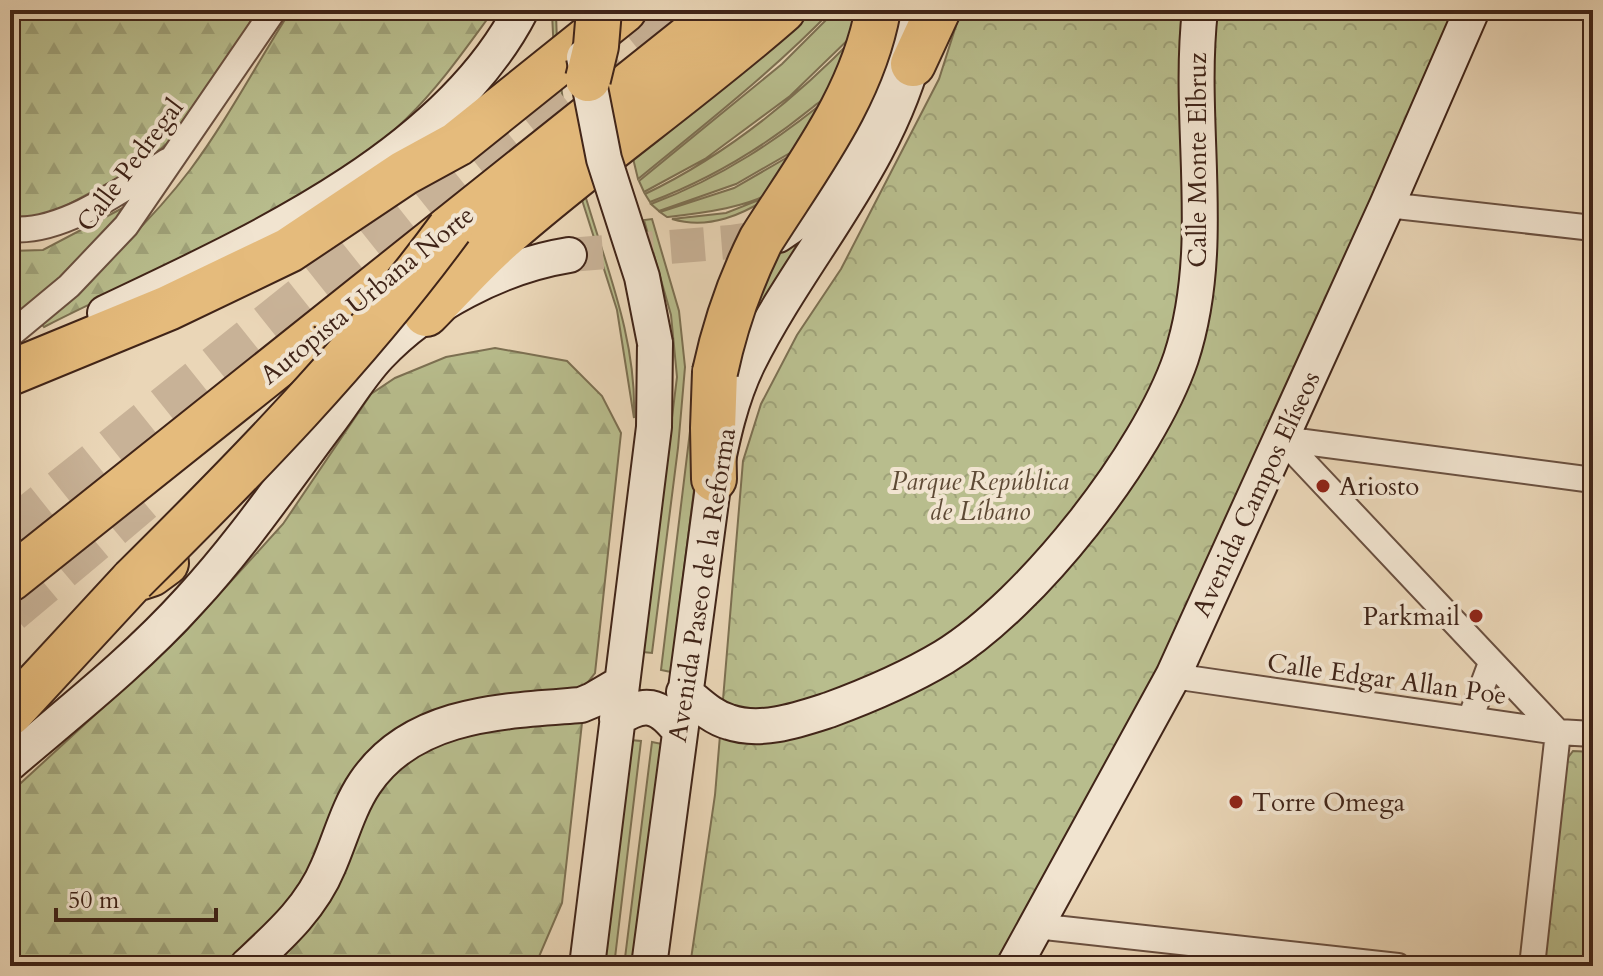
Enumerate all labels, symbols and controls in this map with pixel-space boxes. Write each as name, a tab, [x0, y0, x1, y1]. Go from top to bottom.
street label: Calle Monte Elbruz	[1180, 52, 1215, 268]
street label: Calle Pedregal	[69, 91, 192, 239]
street label: Autopista Urbana Norte	[253, 198, 481, 392]
street label: Avenida Campos Elíseos	[1184, 365, 1328, 623]
street label: Avenida Paseo de la Reforma	[660, 425, 744, 745]
park label: Parque República de Líbano	[891, 464, 1069, 529]
place label: Ariosto	[1339, 469, 1419, 504]
marker: Ariosto	[1314, 477, 1332, 495]
place label: Parkmail	[1363, 599, 1460, 634]
marker: Parkmail	[1467, 607, 1485, 625]
street label: Calle Edgar Allan Poe	[1265, 645, 1509, 713]
place label: Torre Omega	[1252, 785, 1405, 820]
marker: Torre Omega	[1227, 793, 1245, 811]
scale bar	[56, 872, 216, 922]
text: 50 m	[68, 884, 120, 917]

